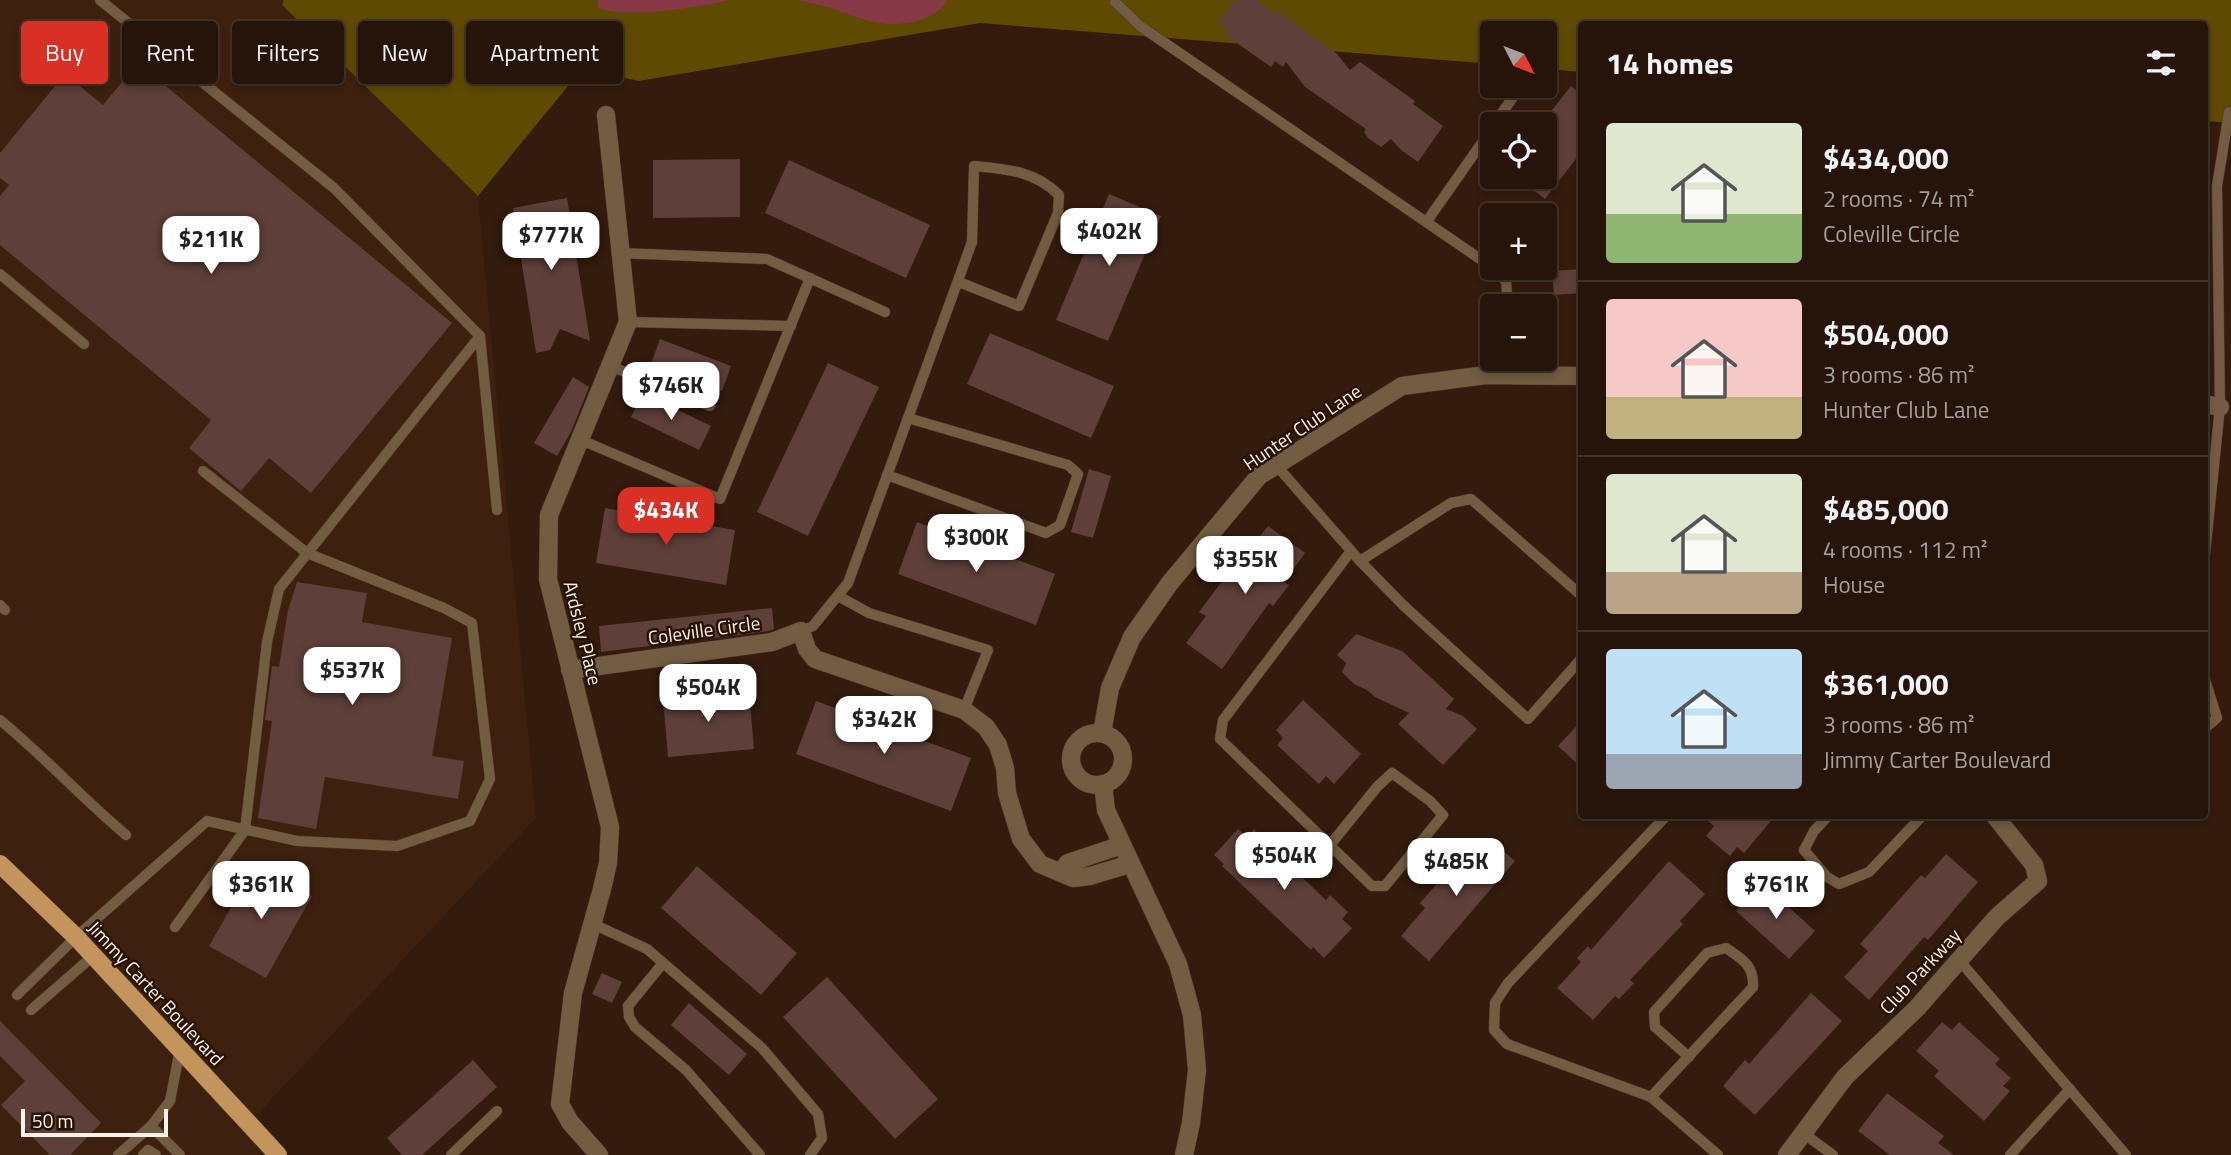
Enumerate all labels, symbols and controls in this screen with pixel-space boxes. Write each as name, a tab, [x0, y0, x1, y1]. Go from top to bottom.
chip: Buy	[21, 21, 108, 84]
chip: Rent	[122, 21, 218, 84]
chip: Filters	[232, 21, 344, 84]
chip: New	[358, 21, 452, 84]
chip: Apartment	[466, 21, 623, 84]
north arrow	[1480, 21, 1558, 98]
map controls	[1480, 21, 1557, 371]
text: 14 homes	[1606, 40, 1733, 86]
icon: filters	[2142, 44, 2180, 82]
button: locate	[1480, 112, 1557, 189]
text: $434,000	[1823, 135, 1949, 181]
icon: home	[1662, 151, 1746, 235]
text: 2 rooms · 74 m²	[1823, 181, 1974, 216]
button: +	[1480, 203, 1557, 280]
pin: $402K	[1060, 208, 1158, 268]
pin: $777K	[502, 212, 600, 272]
text: $402K	[1076, 213, 1142, 248]
pin: $211K	[162, 216, 260, 276]
text: Coleville Circle	[1823, 216, 1960, 251]
text: $777K	[518, 217, 584, 252]
text: $211K	[178, 221, 244, 256]
button: −	[1480, 294, 1557, 371]
text: $504,000	[1823, 311, 1949, 357]
icon: home	[1662, 327, 1746, 411]
text: 3 rooms · 86 m²	[1823, 357, 1974, 392]
pin: $746K	[622, 362, 720, 422]
text: $746K	[638, 367, 704, 402]
street label: Hunter Club Lane	[1237, 376, 1367, 477]
text: Hunter Club Lane	[1823, 392, 1989, 427]
text: $485,000	[1823, 486, 1949, 532]
pin: $434K	[617, 488, 715, 547]
text: $434K	[633, 492, 699, 527]
icon: home	[1662, 502, 1746, 586]
pin: $300K	[927, 514, 1025, 574]
text: $300K	[943, 519, 1009, 554]
text: 4 rooms · 112 m²	[1823, 532, 1987, 567]
pin: $355K	[1196, 536, 1294, 596]
text: $355K	[1212, 541, 1278, 576]
text: House	[1823, 567, 1885, 602]
street label: Ardsley Place	[557, 578, 610, 688]
street label: Coleville Circle	[646, 607, 762, 652]
pin: $537K	[303, 648, 401, 707]
text: $537K	[319, 652, 385, 687]
text: $361,000	[1823, 661, 1949, 707]
pin: $504K	[659, 664, 757, 724]
text: $504K	[675, 669, 741, 704]
icon: home	[1662, 677, 1746, 761]
pin: $342K	[835, 696, 933, 756]
text: $342K	[851, 701, 917, 736]
text: 3 rooms · 86 m²	[1823, 707, 1974, 742]
text: Jimmy Carter Boulevard	[1823, 742, 2051, 777]
pin: $504K	[1235, 832, 1333, 892]
text: $504K	[1251, 837, 1317, 872]
pin: $485K	[1407, 838, 1505, 898]
text: $485K	[1423, 843, 1489, 878]
pin: $361K	[212, 862, 310, 921]
pin: $761K	[1727, 862, 1825, 921]
text: $361K	[228, 866, 294, 901]
text: $761K	[1743, 866, 1809, 901]
street label: Jimmy Carter Boulevard	[81, 914, 231, 1072]
street label: Club Parkway	[1872, 921, 1967, 1020]
scale bar	[21, 1106, 168, 1138]
text: 50 m	[32, 1106, 73, 1135]

